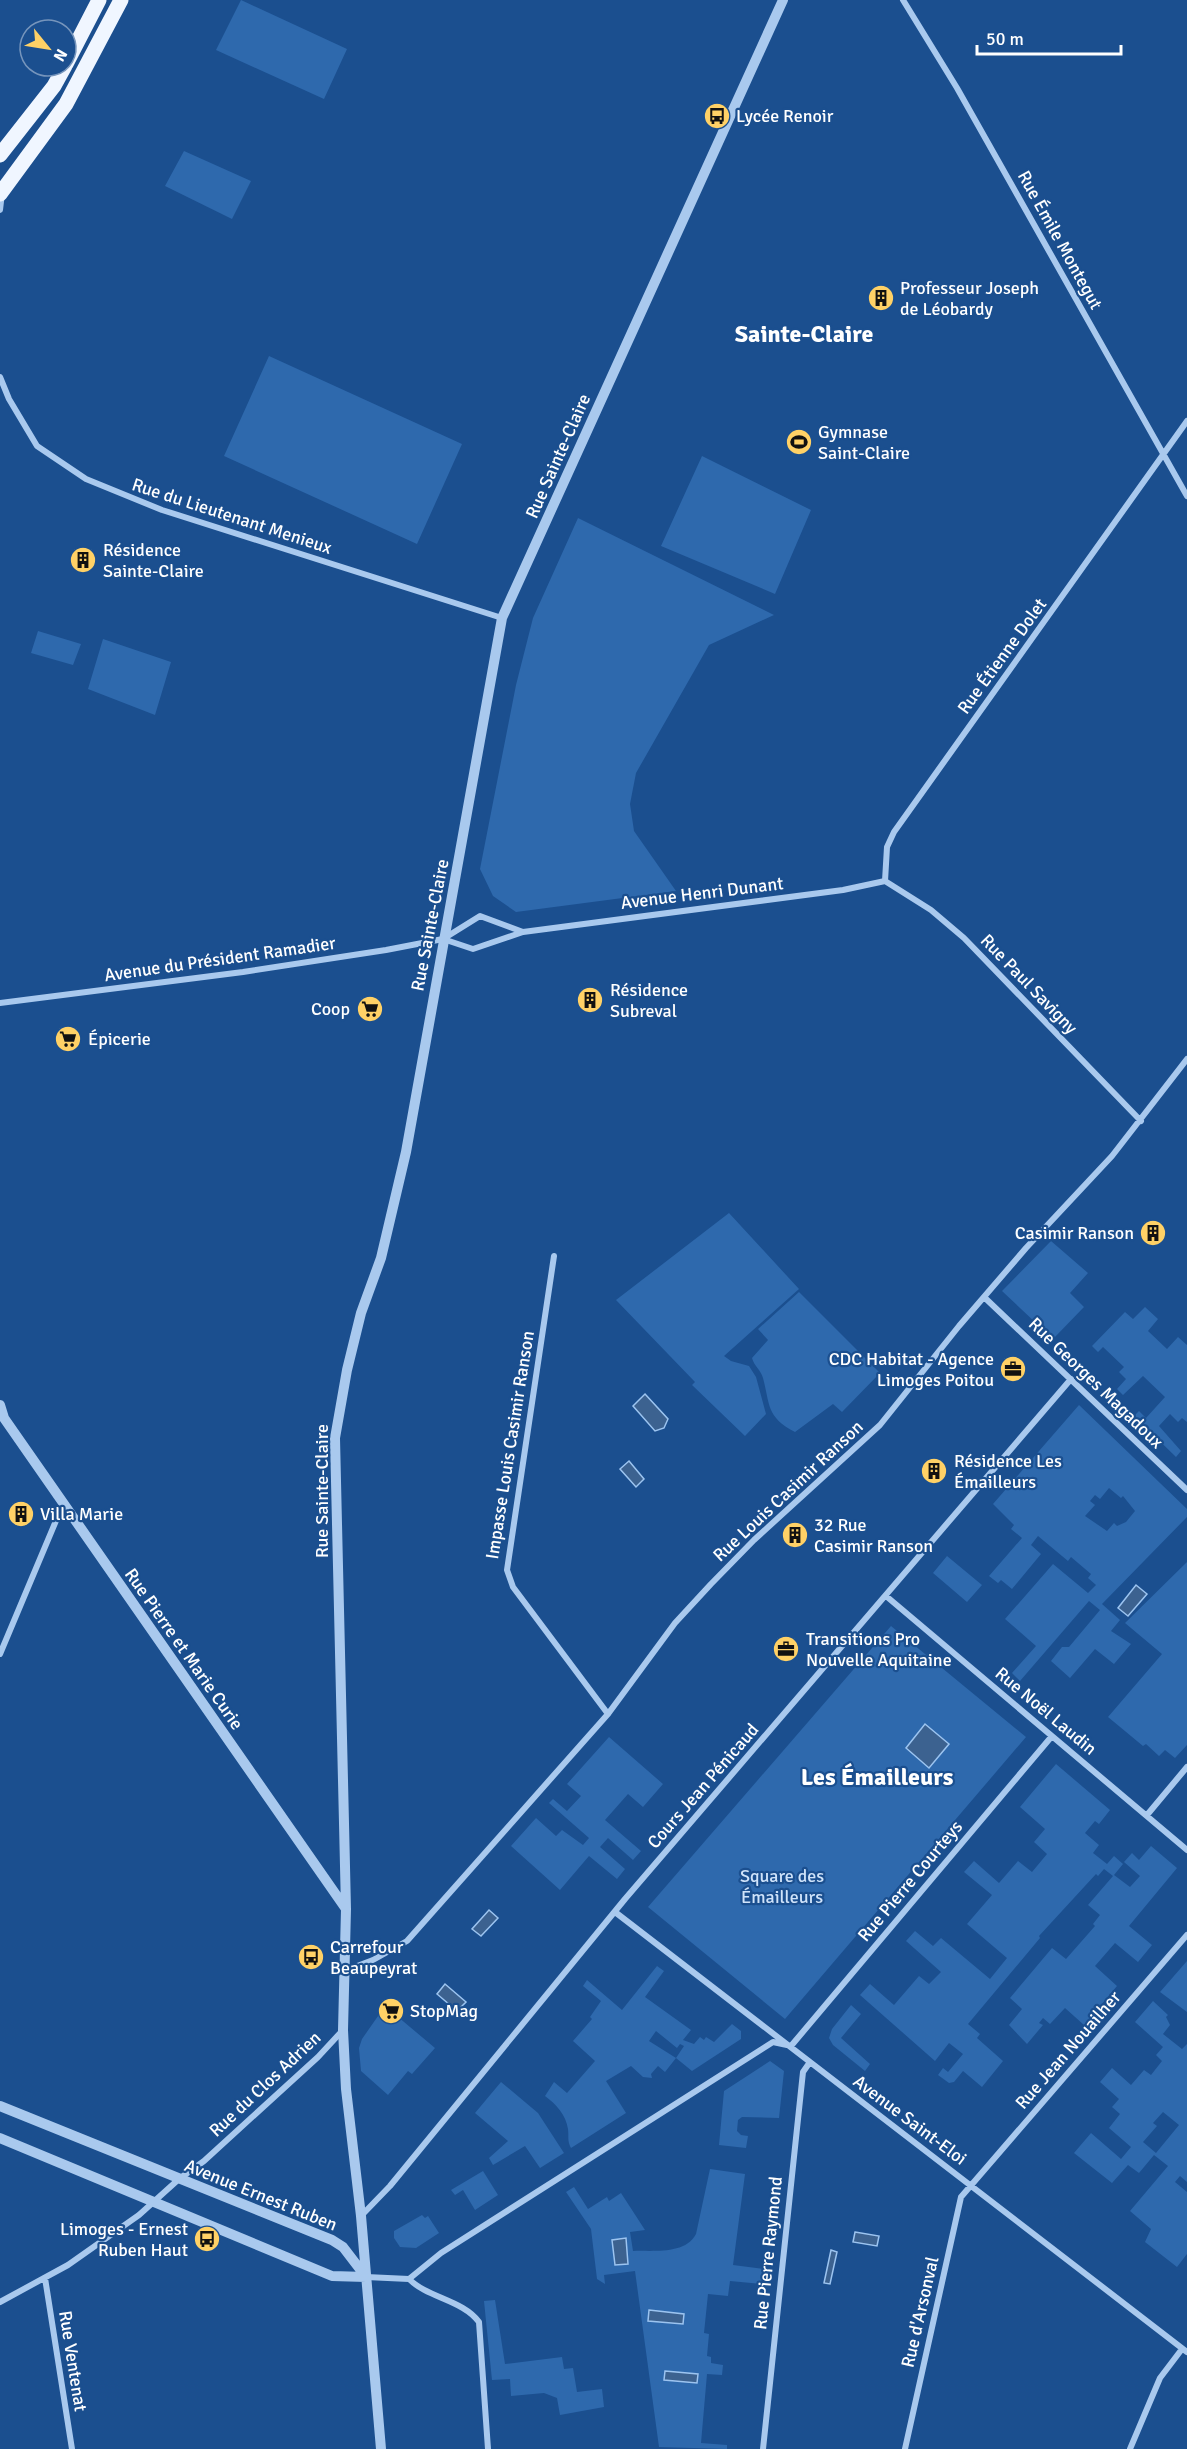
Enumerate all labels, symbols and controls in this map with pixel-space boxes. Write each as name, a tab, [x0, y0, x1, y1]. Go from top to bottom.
north arrow	[18, 18, 78, 78]
scale bar	[977, 18, 1121, 56]
text: 50 m	[986, 28, 1024, 50]
text: N	[49, 45, 72, 65]
bus stop icon: Lycée Renoir	[702, 101, 732, 131]
place label: Lycée Renoir	[736, 105, 834, 127]
street label: Rue Émile Montegut	[1013, 167, 1107, 313]
place label: Professeur Joseph de Léobardy	[900, 277, 1039, 320]
building icon: Professeur Joseph de Léobardy	[866, 283, 896, 313]
district label: Sainte-Claire	[735, 319, 873, 349]
street label: Rue Sainte-Claire	[521, 390, 595, 522]
place label: Gymnase Saint-Claire	[818, 421, 910, 464]
sports icon: Gymnase Saint-Claire	[784, 427, 814, 457]
street label: Rue du Lieutenant Menieux	[129, 473, 335, 559]
place label: Résidence Sainte-Claire	[103, 539, 204, 582]
building icon: Résidence Sainte-Claire	[68, 545, 98, 575]
street label: Rue Étienne Dolet	[953, 594, 1051, 718]
street label: Rue Sainte-Claire	[406, 857, 454, 993]
street label: Avenue Henri Dunant	[619, 872, 785, 914]
street label: Rue Paul Savigny	[976, 929, 1083, 1039]
street label: Avenue du Président Ramadier	[103, 932, 337, 986]
place label: Résidence Subreval	[610, 979, 688, 1022]
building icon: Résidence Subreval	[575, 985, 605, 1015]
supermarket icon: Coop	[355, 994, 385, 1024]
place label: Coop	[311, 998, 350, 1020]
supermarket icon: Épicerie	[53, 1024, 83, 1054]
place label: Épicerie	[88, 1028, 151, 1050]
building icon: Casimir Ranson	[1138, 1218, 1168, 1248]
place label: Casimir Ranson	[1015, 1222, 1134, 1244]
street label: Rue Georges Magadoux	[1024, 1313, 1169, 1454]
street label: Impasse Louis Casimir Ranson	[481, 1329, 539, 1561]
place label: CDC Habitat - Agence Limoges Poitou	[829, 1348, 994, 1391]
office icon: CDC Habitat - Agence Limoges Poitou	[998, 1354, 1028, 1384]
street label: Rue Louis Casimir Ranson	[708, 1416, 868, 1566]
street label: Rue Sainte-Claire	[311, 1424, 333, 1558]
place label: Résidence Les Émailleurs	[954, 1450, 1062, 1493]
building icon: Résidence Les Émailleurs	[919, 1456, 949, 1486]
building icon: Villa Marie	[6, 1499, 36, 1529]
place label: Villa Marie	[40, 1503, 123, 1525]
place label: 32 Rue Casimir Ranson	[814, 1514, 933, 1557]
building icon: 32 Rue Casimir Ranson	[780, 1520, 810, 1550]
street label: Rue Pierre et Marie Curie	[120, 1564, 248, 1734]
place label: Transitions Pro Nouvelle Aquitaine	[806, 1628, 952, 1671]
office icon: Transitions Pro Nouvelle Aquitaine	[771, 1634, 801, 1664]
street label: Rue Noël Laudin	[991, 1662, 1101, 1760]
street label: Cours Jean Pénicaud	[643, 1719, 763, 1853]
district label: Les Émailleurs	[801, 1762, 954, 1792]
street label: Rue Pierre Courteys	[853, 1816, 967, 1946]
park label: Square des Émailleurs	[740, 1865, 824, 1908]
place label: Carrefour Beaupeyrat	[330, 1936, 417, 1979]
bus stop icon: Carrefour Beaupeyrat	[296, 1942, 326, 1972]
street label: Rue Jean Nouailher	[1011, 1986, 1126, 2114]
supermarket icon: StopMag	[376, 1996, 406, 2026]
place label: StopMag	[410, 2000, 478, 2022]
street label: Rue du Clos Adrien	[205, 2027, 325, 2141]
street label: Avenue Saint-Eloi	[849, 2070, 971, 2170]
street label: Avenue Ernest Ruben	[181, 2154, 341, 2236]
street label: Rue Pierre Raymond	[749, 2175, 787, 2331]
place label: Limoges - Ernest Ruben Haut	[60, 2218, 188, 2261]
bus stop icon: Limoges - Ernest Ruben Haut	[192, 2224, 222, 2254]
street label: Rue d'Arsonval	[897, 2254, 943, 2370]
street label: Rue Ventenat	[54, 2309, 92, 2413]

